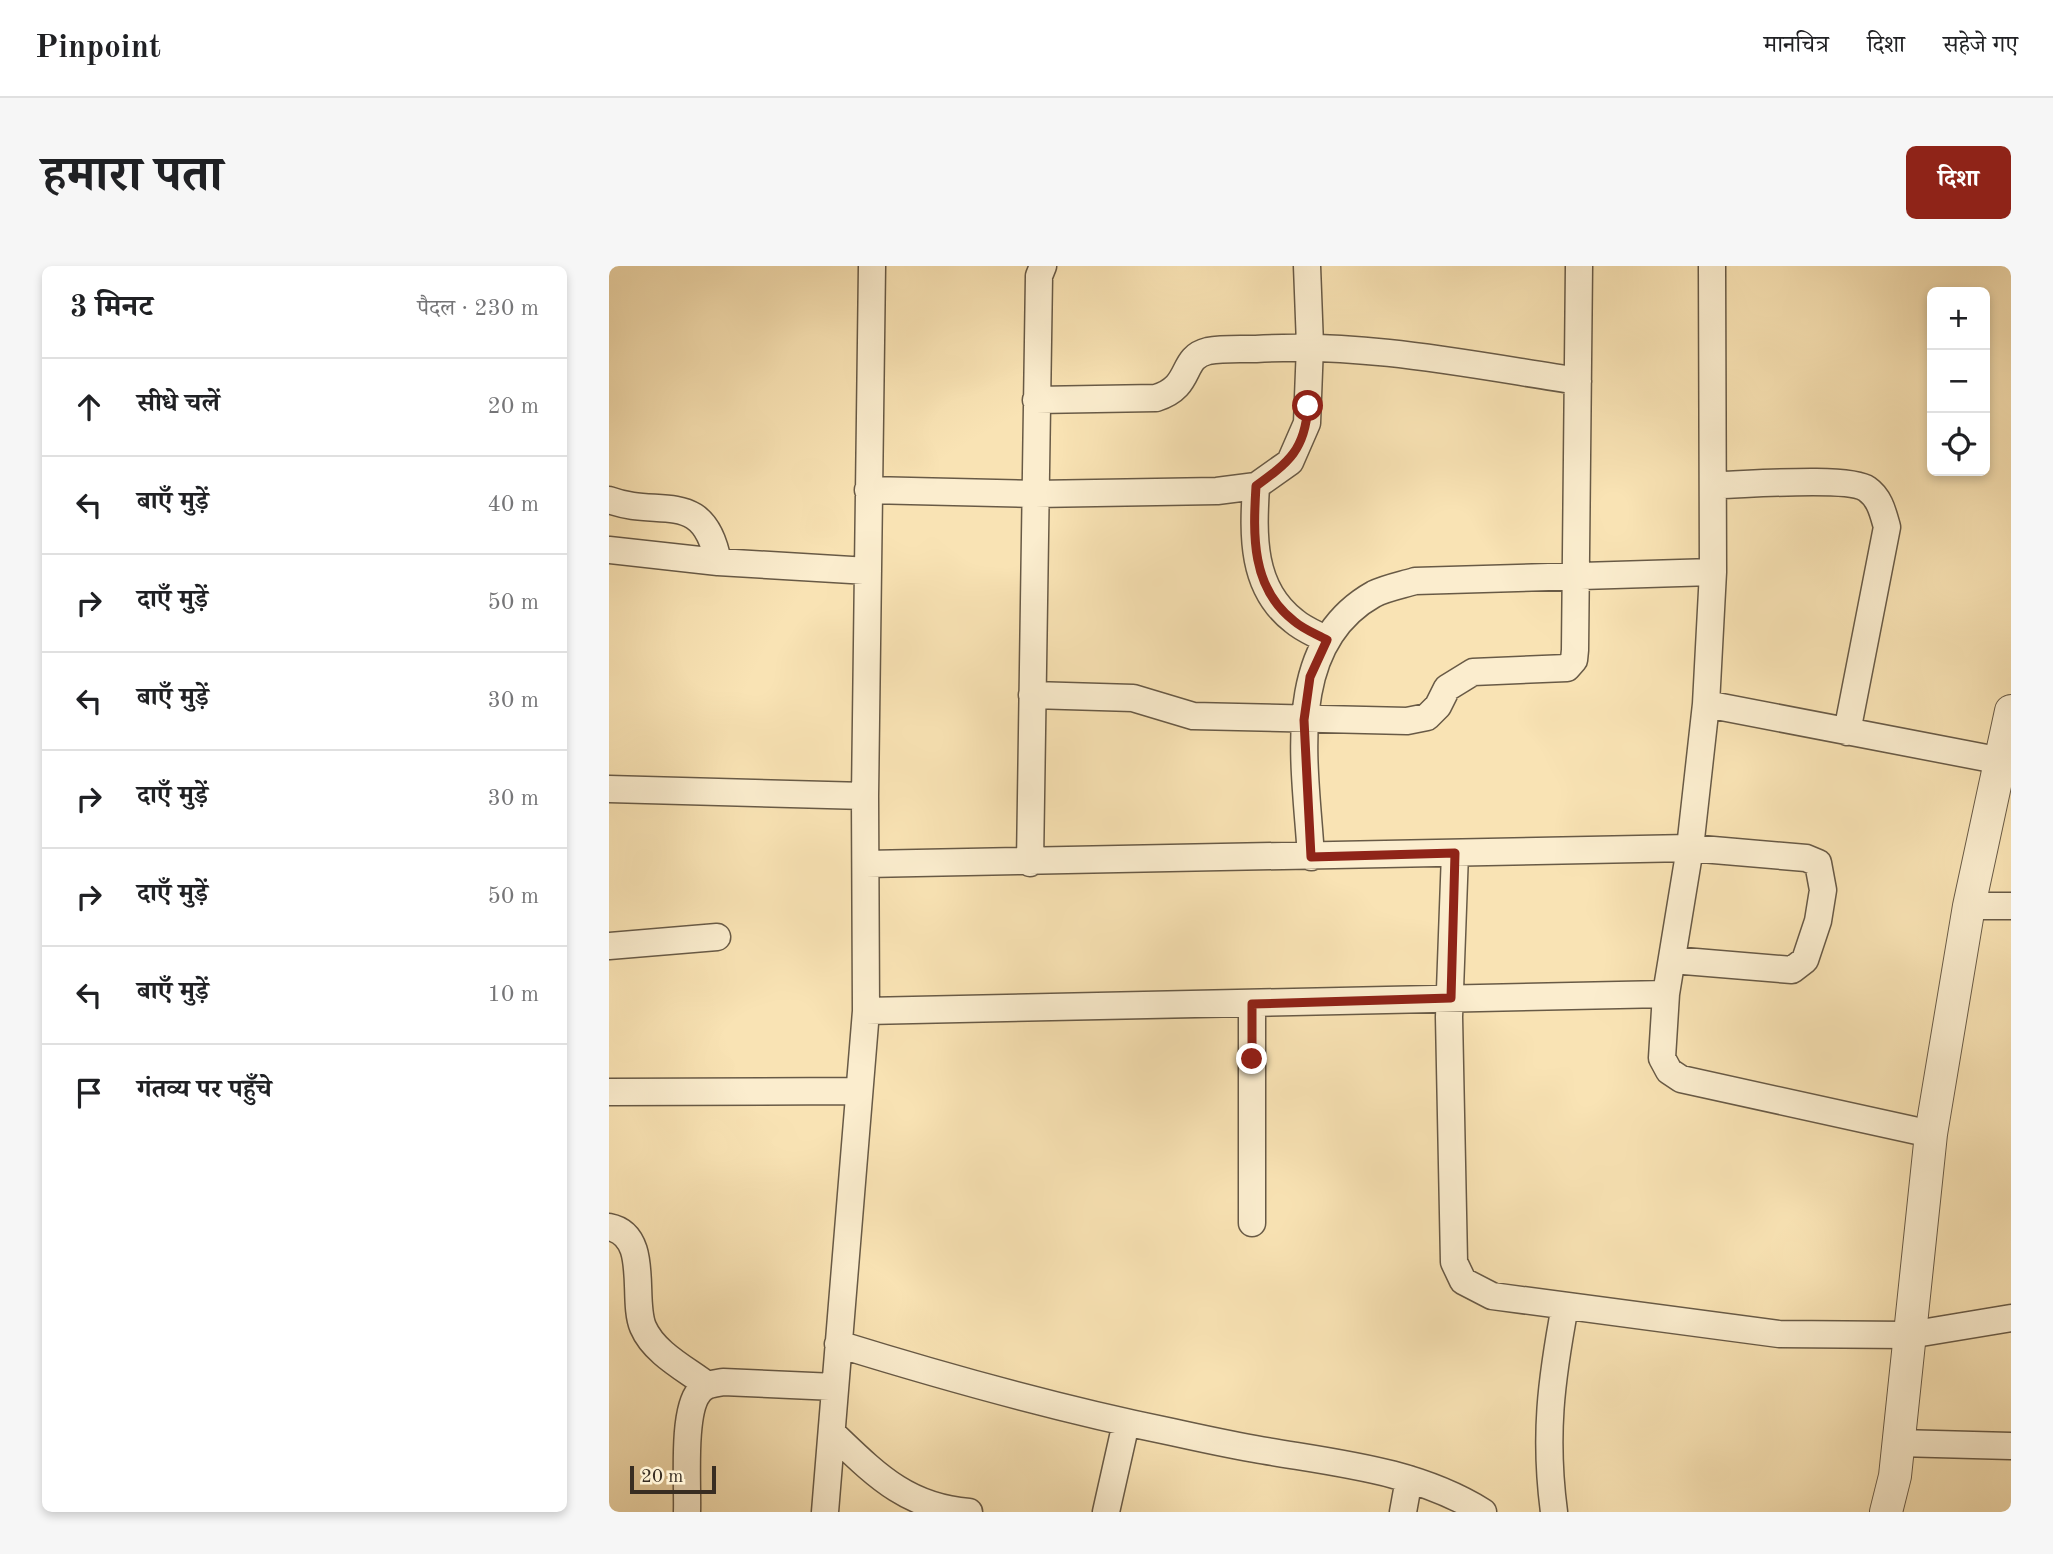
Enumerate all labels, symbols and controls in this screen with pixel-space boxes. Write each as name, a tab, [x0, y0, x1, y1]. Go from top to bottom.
text: Pinpoint	[35, 32, 161, 65]
text: मानचित्र	[1764, 34, 1829, 58]
text: दिशा	[1867, 34, 1905, 58]
text: सहेजे गए	[1943, 34, 2018, 58]
button: दिशा	[1906, 146, 2011, 219]
text: हमारा पता	[42, 153, 222, 202]
map controls	[1927, 287, 1990, 476]
button: +	[1927, 287, 1990, 350]
text: 3 मिनट	[70, 293, 153, 323]
text: पैदल · 230 m	[417, 297, 539, 320]
button: −	[1927, 350, 1990, 413]
icon: ahead	[70, 388, 108, 426]
route start	[1292, 390, 1323, 421]
text: सीधे चलें	[137, 391, 220, 417]
text: 20 m	[488, 395, 539, 418]
button: locate	[1927, 413, 1990, 476]
icon: left	[70, 486, 108, 524]
text: बाएँ मुड़ें	[137, 489, 209, 515]
text: 40 m	[488, 493, 539, 516]
icon: right	[70, 584, 108, 622]
text: दाएँ मुड़ें	[137, 587, 208, 613]
text: 50 m	[488, 591, 539, 614]
icon: left	[70, 682, 108, 720]
text: बाएँ मुड़ें	[137, 685, 209, 711]
text: 30 m	[488, 689, 539, 712]
icon: right	[70, 780, 108, 818]
text: दाएँ मुड़ें	[137, 783, 208, 809]
text: 30 m	[488, 787, 539, 810]
icon: right	[70, 878, 108, 916]
text: दाएँ मुड़ें	[137, 881, 208, 907]
text: 50 m	[488, 885, 539, 908]
icon: left	[70, 976, 108, 1014]
text: बाएँ मुड़ें	[137, 979, 209, 1005]
text: 10 m	[488, 983, 539, 1006]
route end	[1236, 1043, 1267, 1074]
icon: arrive	[70, 1074, 108, 1112]
text: गंतव्य पर पहुँचे	[137, 1077, 272, 1103]
scale bar	[630, 1463, 716, 1495]
text: 20 m	[641, 1468, 683, 1487]

